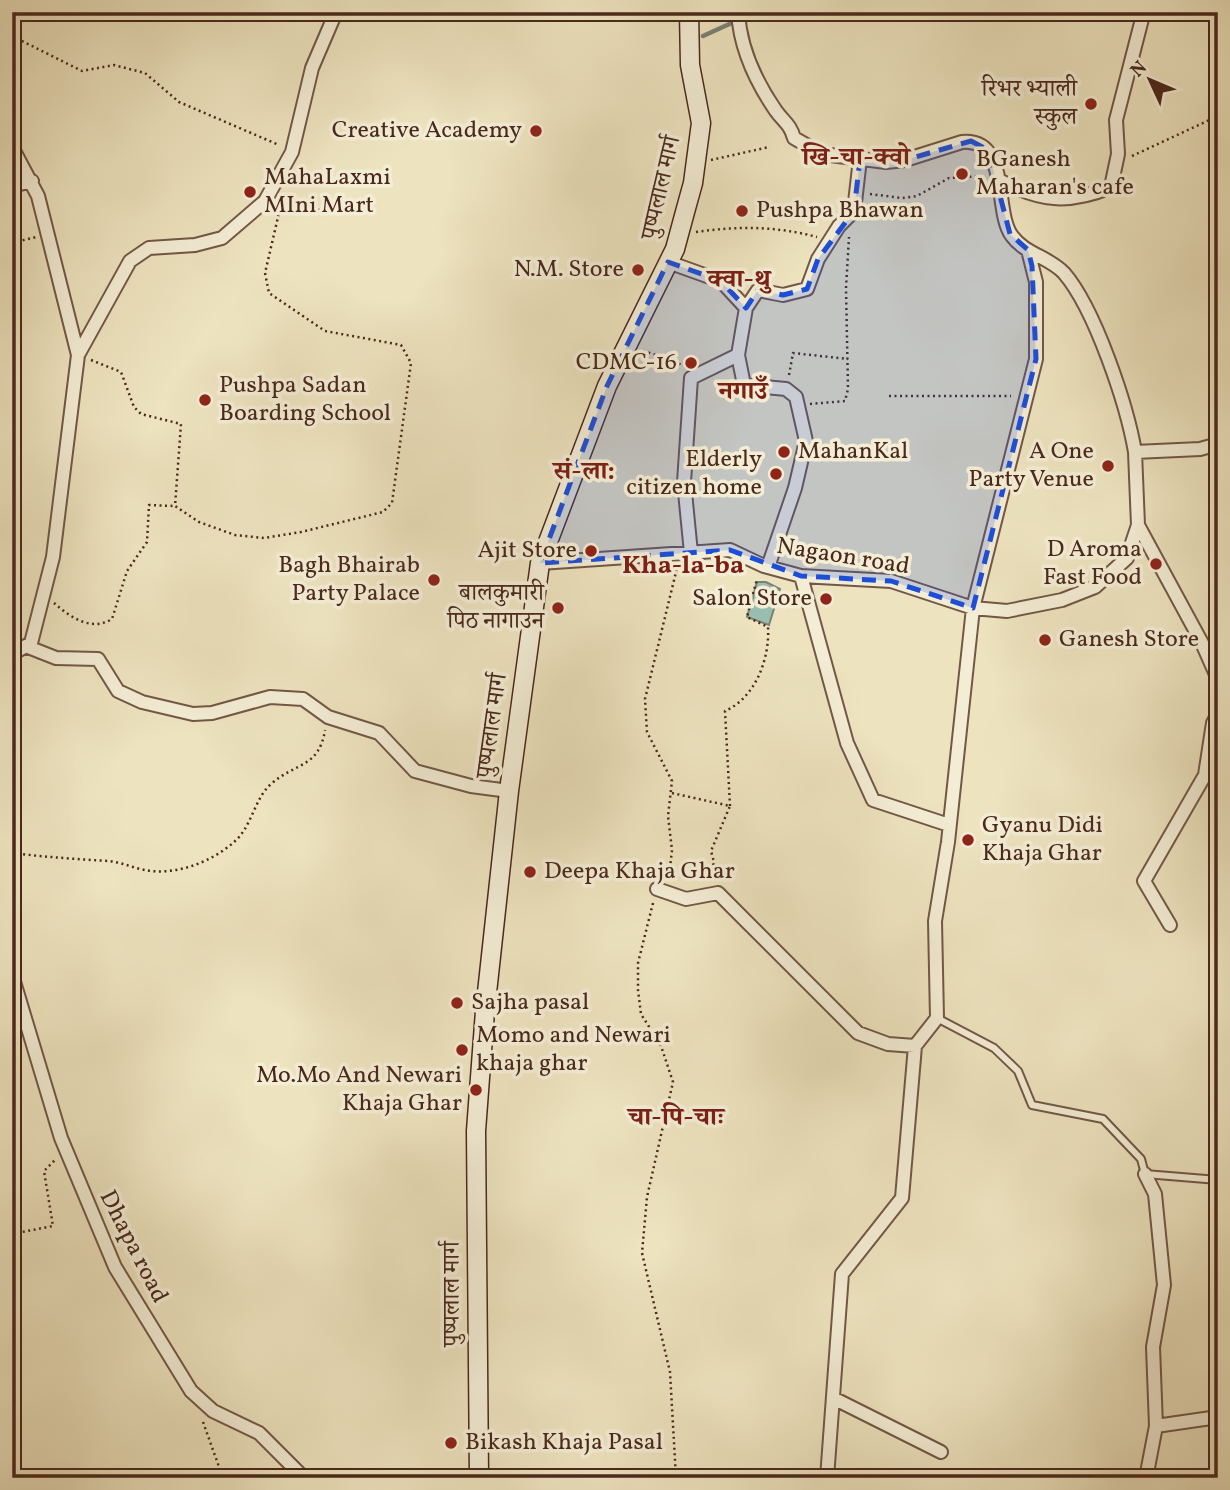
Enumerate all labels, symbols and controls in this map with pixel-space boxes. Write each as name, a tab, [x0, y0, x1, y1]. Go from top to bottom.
north arrow	[1114, 46, 1184, 116]
text: N	[1125, 55, 1153, 84]
place label: रिभर भ्याली स्कुल	[981, 73, 1078, 135]
marker: रिभर भ्याली स्कुल	[1083, 96, 1099, 112]
place label: Creative Academy	[332, 114, 522, 148]
marker: Creative Academy	[528, 123, 544, 139]
street label: पुष्पलाल मार्ग	[633, 131, 691, 244]
district label: खि-चा-क्वो	[800, 140, 912, 176]
place label: BGanesh Maharan's cafe	[976, 143, 1134, 205]
place label: MahaLaxmi MIni Mart	[264, 161, 391, 223]
marker: BGanesh Maharan's cafe	[954, 166, 970, 182]
marker: MahaLaxmi MIni Mart	[242, 184, 258, 200]
place label: Pushpa Bhawan	[756, 194, 924, 228]
marker: Pushpa Bhawan	[734, 203, 750, 219]
place label: N.M. Store	[514, 253, 624, 287]
marker: N.M. Store	[630, 262, 646, 278]
district label: क्वा-थु	[705, 262, 772, 298]
place label: CDMC-16	[576, 346, 677, 380]
marker: CDMC-16	[683, 355, 699, 371]
place label: Pushpa Sadan Boarding School	[219, 369, 391, 431]
district label: नगाउँ	[716, 374, 769, 410]
marker: Pushpa Sadan Boarding School	[197, 392, 213, 408]
place label: MahanKal	[798, 435, 908, 469]
place label: A One Party Venue	[968, 435, 1094, 497]
place label: Elderly citizen home	[626, 443, 762, 505]
marker: MahanKal	[776, 444, 792, 460]
district label: सं-ला:	[551, 454, 615, 490]
marker: A One Party Venue	[1100, 458, 1116, 474]
marker: Elderly citizen home	[768, 466, 784, 482]
street label: Nagaon road	[774, 530, 912, 584]
place label: D Aroma Fast Food	[1043, 533, 1142, 595]
place label: Ajit Store	[477, 534, 577, 568]
marker: Ajit Store	[583, 543, 599, 559]
district label: Kha-la-ba	[622, 548, 744, 584]
place label: Bagh Bhairab Party Palace	[278, 549, 420, 611]
marker: D Aroma Fast Food	[1148, 556, 1164, 572]
marker: Bagh Bhairab Party Palace	[426, 572, 442, 588]
place label: बालकुमारी पिठ नागाउन	[446, 577, 546, 639]
place label: Salon Store	[692, 582, 812, 616]
marker: Salon Store	[818, 591, 834, 607]
marker: बालकुमारी पिठ नागाउन	[550, 600, 566, 616]
place label: Ganesh Store	[1059, 623, 1199, 657]
marker: Ganesh Store	[1037, 632, 1053, 648]
street label: पुष्पलाल मार्ग	[469, 670, 517, 782]
place label: Gyanu Didi Khaja Ghar	[982, 809, 1103, 871]
marker: Gyanu Didi Khaja Ghar	[960, 832, 976, 848]
place label: Deepa Khaja Ghar	[544, 855, 735, 889]
marker: Deepa Khaja Ghar	[522, 864, 538, 880]
place label: Sajha pasal	[471, 986, 589, 1020]
marker: Sajha pasal	[449, 995, 465, 1011]
place label: Momo and Newari khaja ghar	[476, 1019, 671, 1081]
marker: Momo and Newari khaja ghar	[454, 1042, 470, 1058]
place label: Mo.Mo And Newari Khaja Ghar	[256, 1059, 462, 1121]
marker: Mo.Mo And Newari Khaja Ghar	[468, 1082, 484, 1098]
district label: चा-पि-चाः	[626, 1100, 726, 1136]
street label: Dhapa road	[90, 1185, 176, 1309]
street label: पुष्पलाल मार्ग	[436, 1240, 470, 1348]
place label: Bikash Khaja Pasal	[465, 1426, 663, 1460]
marker: Bikash Khaja Pasal	[443, 1435, 459, 1451]

